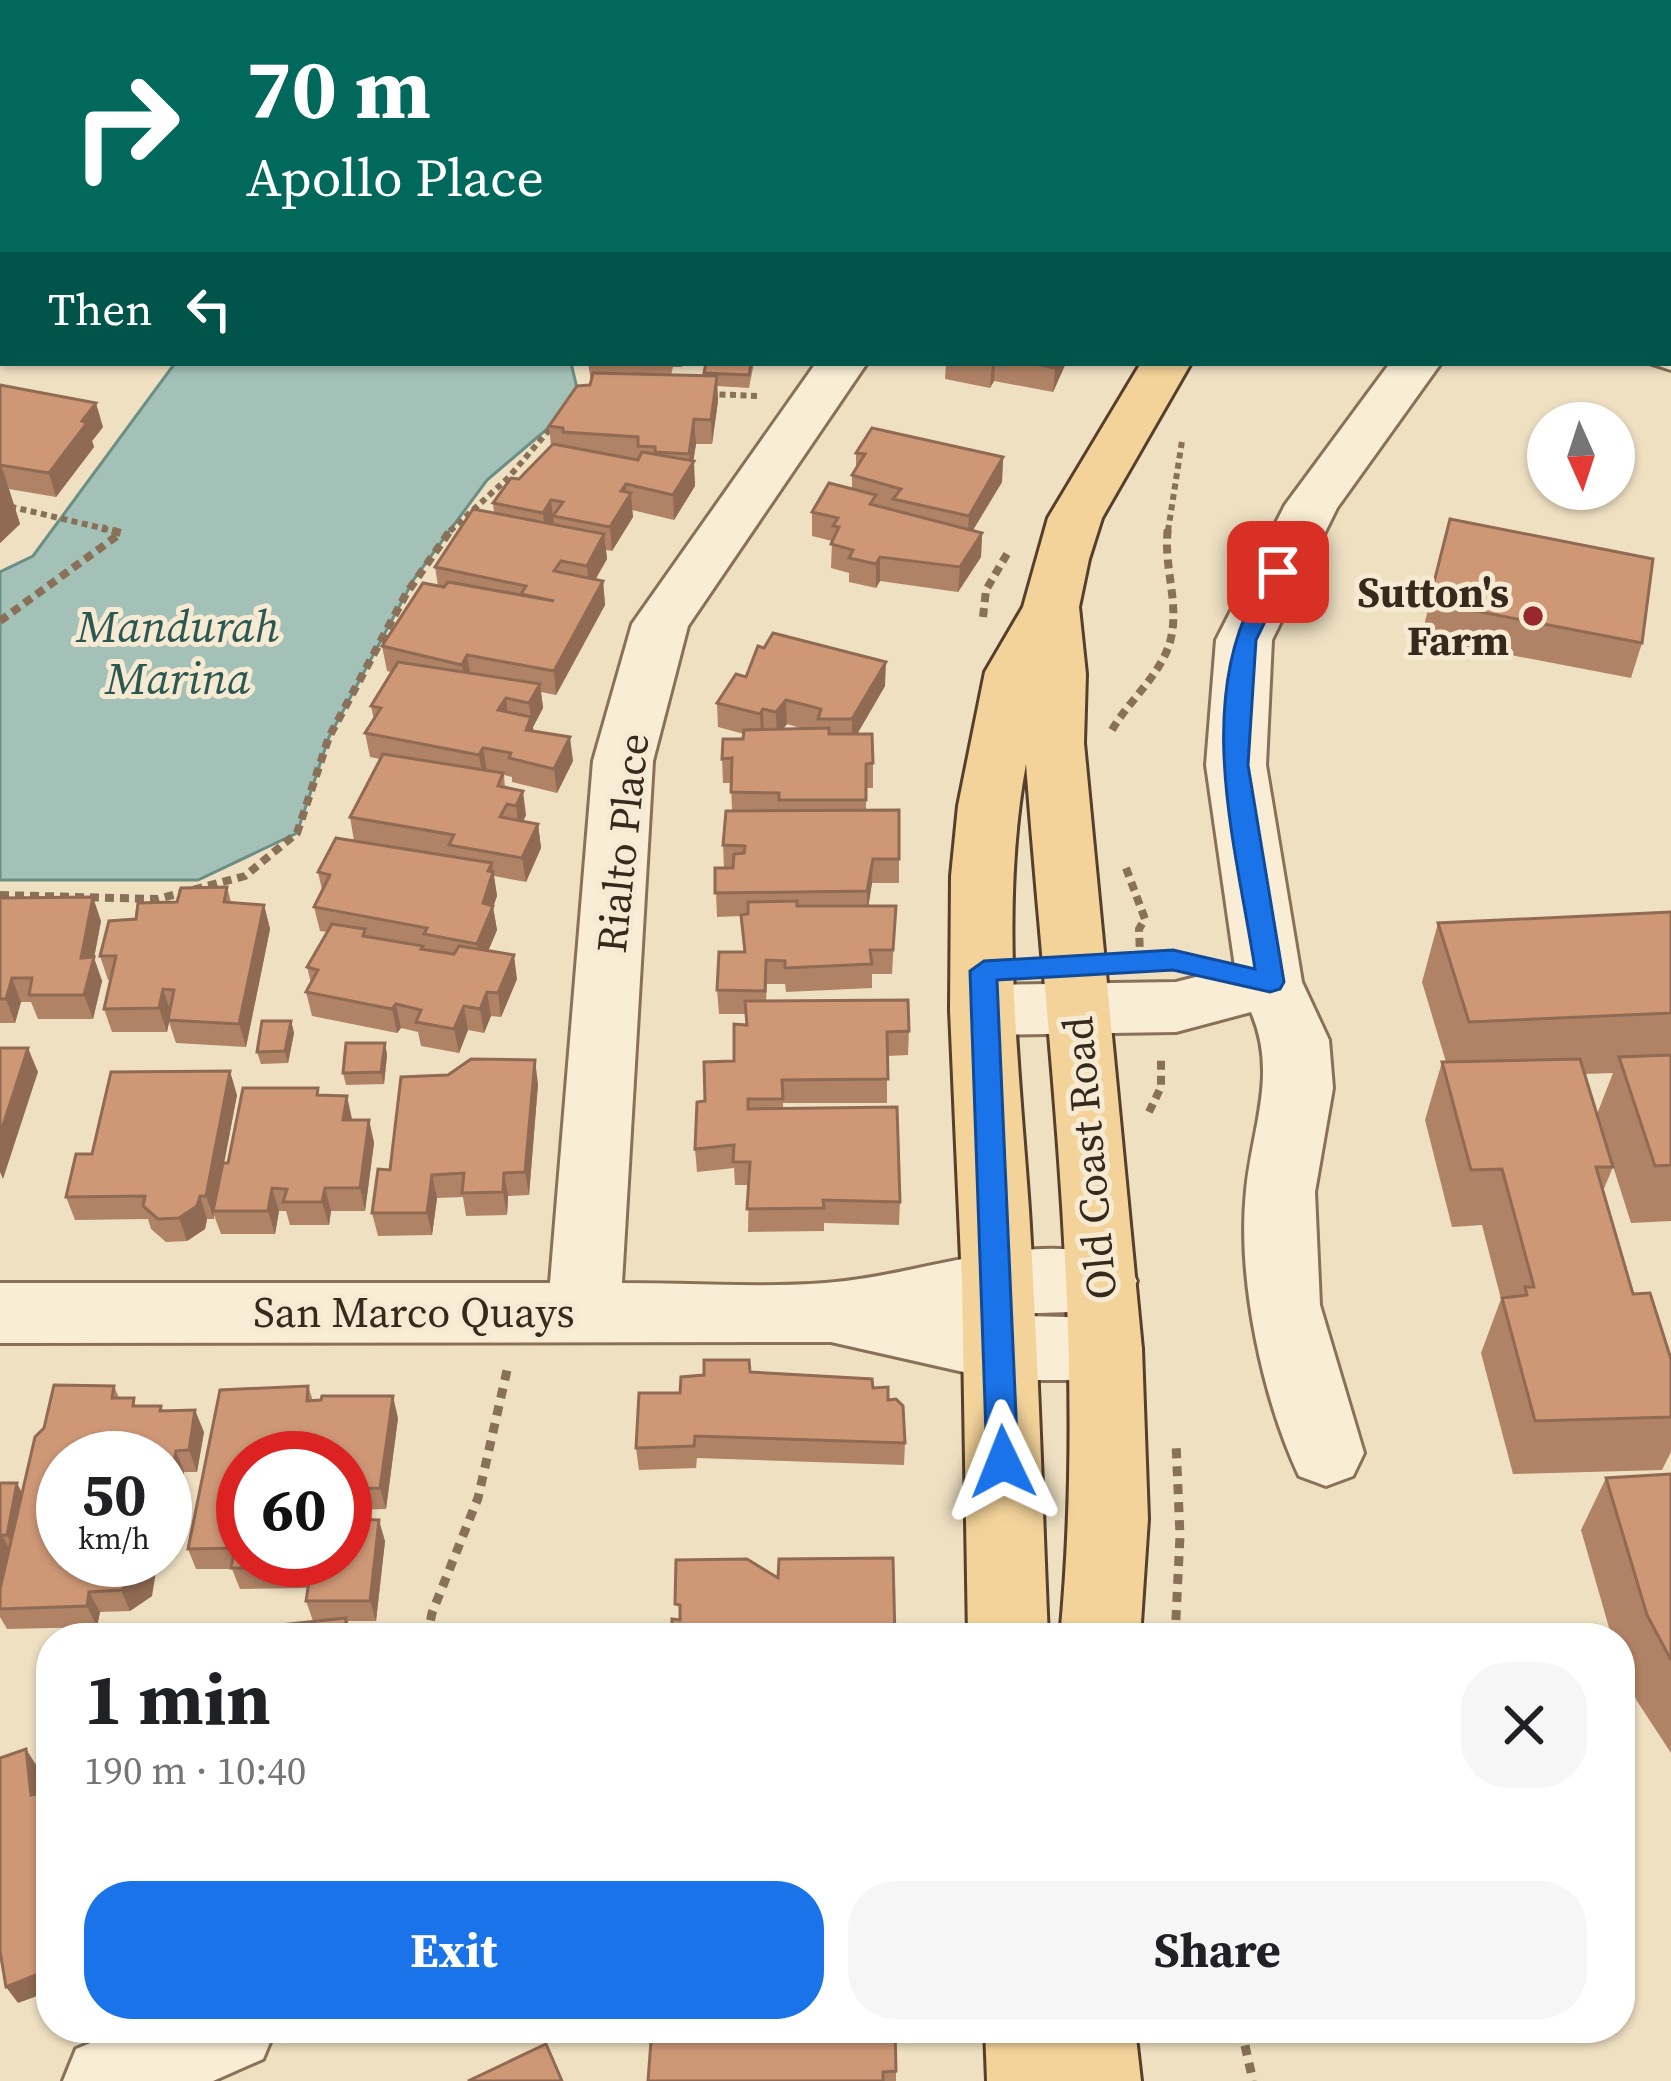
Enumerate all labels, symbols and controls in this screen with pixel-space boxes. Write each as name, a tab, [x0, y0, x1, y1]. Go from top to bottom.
text: 70 m	[246, 31, 431, 146]
icon: right	[48, 48, 204, 204]
text: Apollo Place	[246, 140, 544, 214]
icon: left	[176, 276, 242, 342]
text: Then	[48, 278, 152, 340]
north arrow	[1527, 402, 1635, 510]
map controls	[1527, 402, 1635, 510]
pin	[1227, 521, 1329, 623]
icon: arrive	[1245, 539, 1311, 605]
place label: Sutton's Farm	[1357, 563, 1509, 669]
water label: Mandurah Marina	[75, 595, 279, 709]
marker: Sutton's Farm	[1520, 603, 1546, 629]
street label: Rialto Place	[582, 730, 662, 956]
street label: Old Coast Road	[1048, 1014, 1130, 1302]
street label: San Marco Quays	[253, 1283, 575, 1341]
position arrow	[940, 1399, 1066, 1525]
speed limit sign: 60	[216, 1431, 372, 1587]
text: 50	[81, 1453, 147, 1535]
text: km/h	[78, 1518, 150, 1559]
text: 1 min	[84, 1649, 271, 1748]
button: close	[1461, 1662, 1587, 1788]
text: 190 m · 10:40	[84, 1744, 306, 1797]
button: Exit	[84, 1881, 824, 2019]
button: Share	[848, 1881, 1587, 2019]

